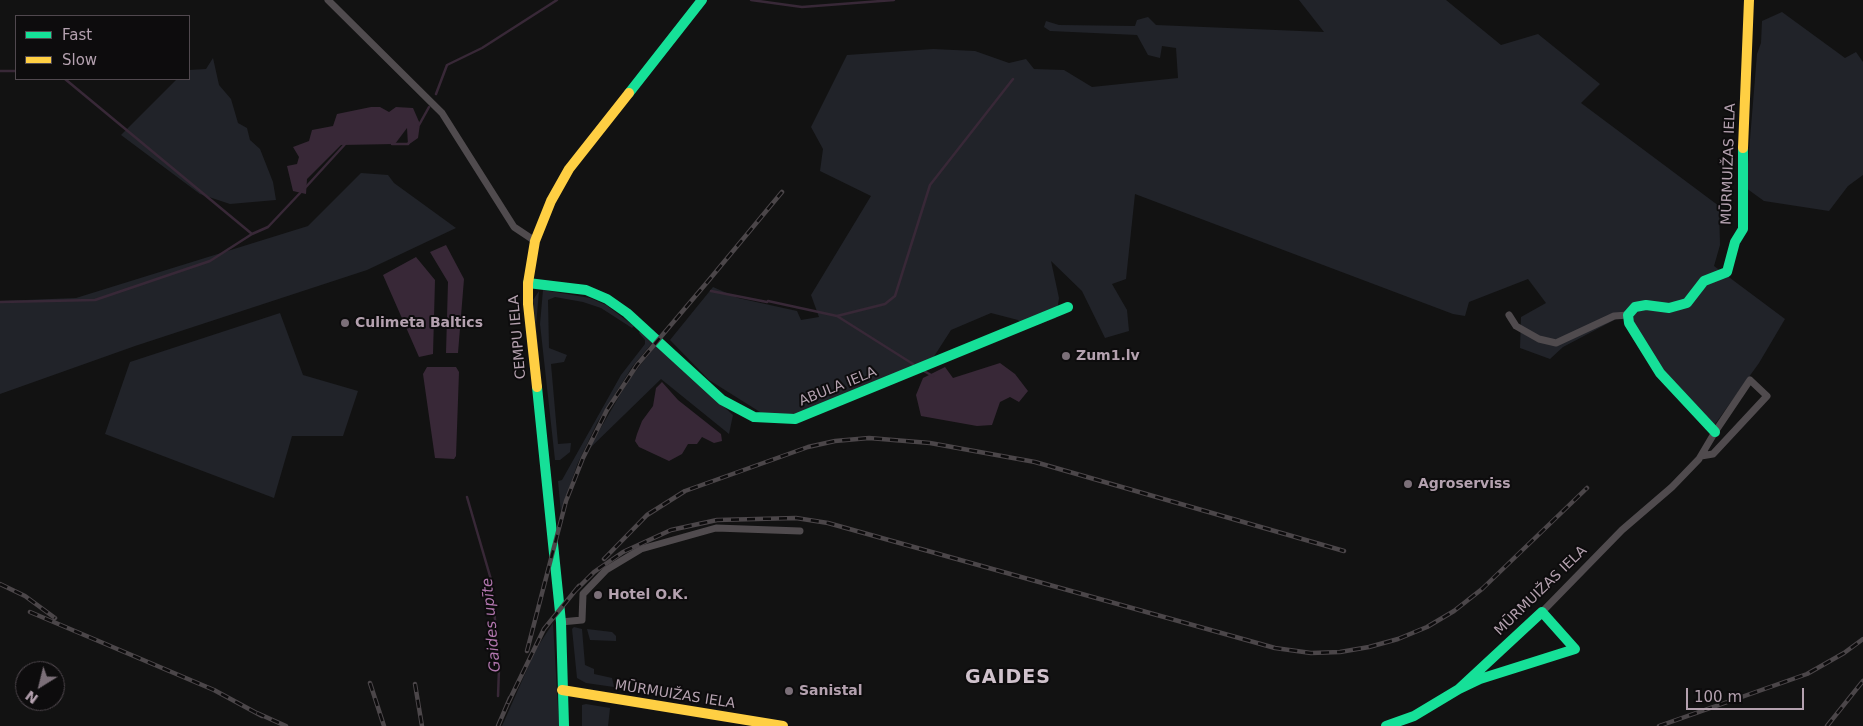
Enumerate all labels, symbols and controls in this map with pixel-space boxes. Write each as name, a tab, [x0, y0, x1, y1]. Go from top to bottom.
legend	[15, 15, 190, 80]
text: Fast	[62, 26, 92, 44]
text: Slow	[62, 51, 97, 69]
street label: MŪRMUIŽAS IELA	[1718, 103, 1740, 225]
street label: CEMPU IELA	[506, 294, 530, 380]
place label: Culimeta Baltics	[355, 315, 483, 331]
marker: Culimeta Baltics	[339, 317, 351, 329]
place label: Zum1.lv	[1076, 348, 1140, 364]
marker: Zum1.lv	[1060, 350, 1072, 362]
street label: ABULA IELA	[797, 364, 879, 410]
place label: Agroserviss	[1418, 476, 1511, 492]
marker: Agroserviss	[1402, 478, 1414, 490]
street label: MŪRMUIŽAS IELA	[1491, 543, 1591, 639]
water label: Gaides upīte	[479, 577, 505, 673]
place label: Hotel O.K.	[608, 587, 688, 603]
marker: Hotel O.K.	[592, 589, 604, 601]
north arrow	[15, 661, 65, 711]
district label: GAIDES	[964, 667, 1052, 689]
street label: MŪRMUIŽAS IELA	[614, 677, 736, 713]
scale bar	[1688, 678, 1806, 710]
place label: Sanistal	[799, 683, 863, 699]
marker: Sanistal	[783, 685, 795, 697]
text: N	[22, 687, 41, 707]
text: 100 m	[1694, 688, 1742, 706]

